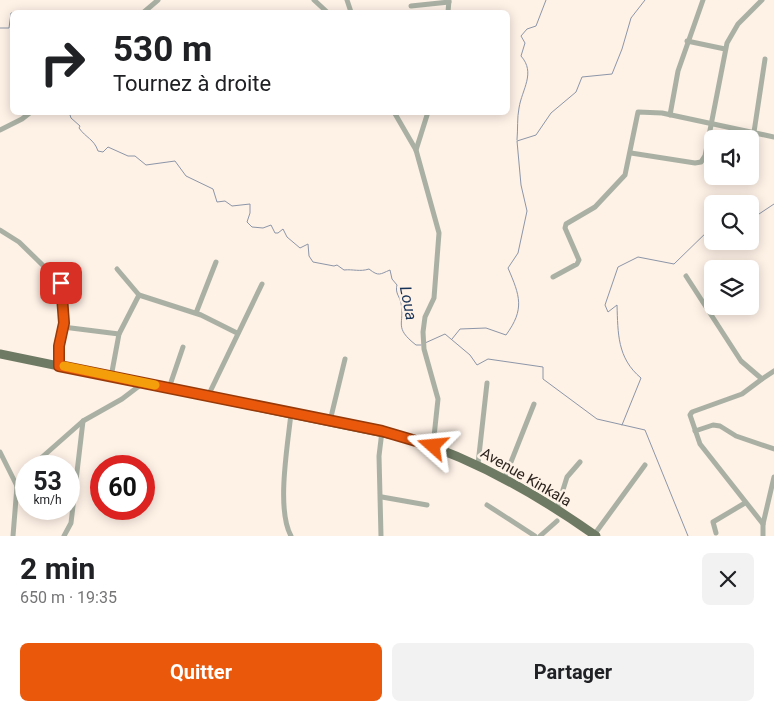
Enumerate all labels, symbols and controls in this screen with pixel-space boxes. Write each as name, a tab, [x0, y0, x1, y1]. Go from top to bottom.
text: 530 m	[113, 29, 212, 70]
icon: right	[30, 30, 95, 95]
text: Tournez à droite	[113, 71, 271, 96]
map controls	[704, 130, 759, 315]
button: sound	[704, 130, 759, 185]
button: search	[704, 195, 759, 250]
button: layers	[704, 260, 759, 315]
pin	[40, 262, 82, 304]
icon: arrive	[47, 269, 75, 297]
water label: Loua	[396, 284, 421, 322]
position arrow	[406, 419, 458, 471]
street label: Avenue Kinkala	[477, 444, 575, 510]
speed limit sign: 60	[90, 455, 155, 520]
text: 53	[33, 467, 62, 496]
text: km/h	[33, 493, 62, 507]
text: 2 min	[20, 551, 95, 586]
button: close	[702, 553, 754, 605]
text: 650 m · 19:35	[20, 588, 117, 607]
button: Quitter	[20, 643, 382, 701]
button: Partager	[392, 643, 754, 701]

